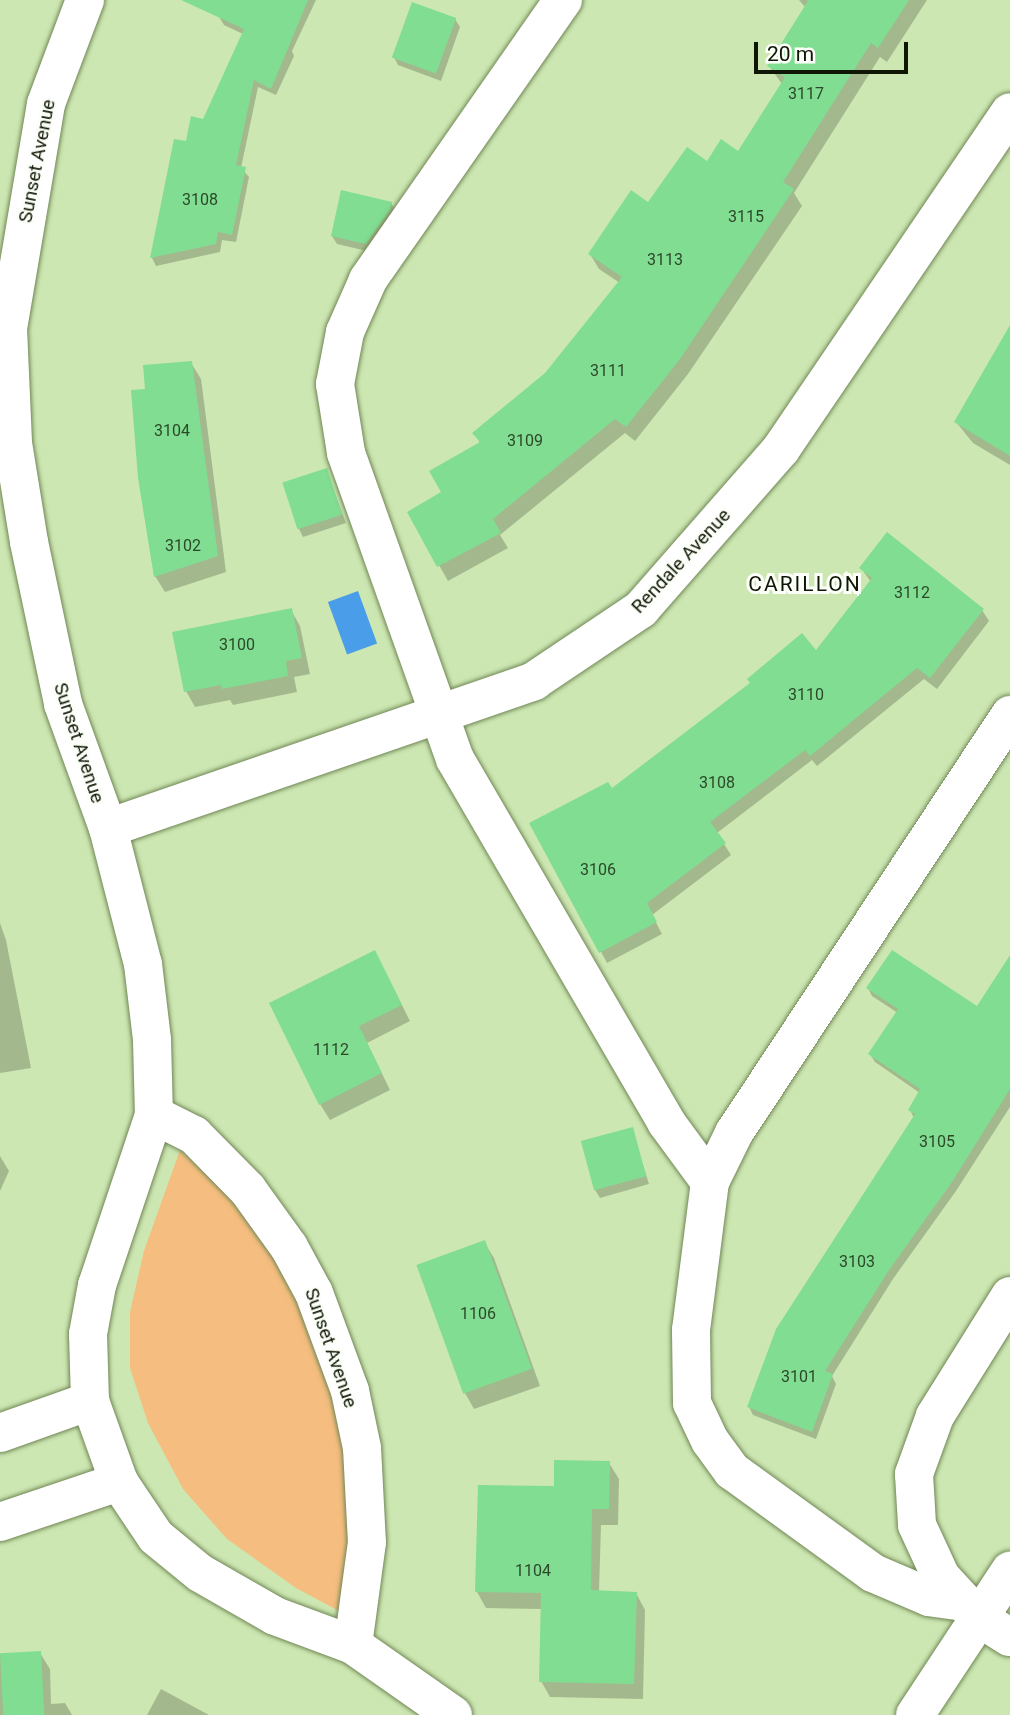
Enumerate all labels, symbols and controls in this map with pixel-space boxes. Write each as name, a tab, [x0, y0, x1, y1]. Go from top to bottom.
scale bar	[758, 28, 912, 72]
text: 20 m	[767, 42, 814, 66]
house number: 3117	[788, 84, 824, 104]
street label: Sunset Avenue	[14, 97, 60, 225]
house number: 3108	[182, 190, 218, 210]
house number: 3115	[728, 207, 764, 227]
house number: 3113	[647, 250, 683, 270]
house number: 3111	[590, 361, 626, 381]
house number: 3104	[154, 421, 190, 441]
house number: 3109	[507, 431, 543, 451]
street label: Rendale Avenue	[627, 504, 735, 618]
house number: 3102	[165, 536, 201, 556]
district label: CARILLON	[749, 571, 861, 597]
house number: 3112	[894, 583, 930, 603]
house number: 3100	[219, 635, 255, 655]
street label: Sunset Avenue	[49, 680, 109, 806]
house number: 3110	[788, 685, 824, 705]
house number: 3108	[699, 773, 735, 793]
house number: 3106	[580, 860, 616, 880]
house number: 1112	[313, 1040, 349, 1060]
house number: 3105	[919, 1132, 955, 1152]
house number: 3103	[839, 1252, 875, 1272]
street label: Sunset Avenue	[300, 1285, 362, 1411]
house number: 1106	[460, 1304, 496, 1324]
house number: 3101	[781, 1367, 817, 1387]
house number: 1104	[515, 1561, 551, 1581]

